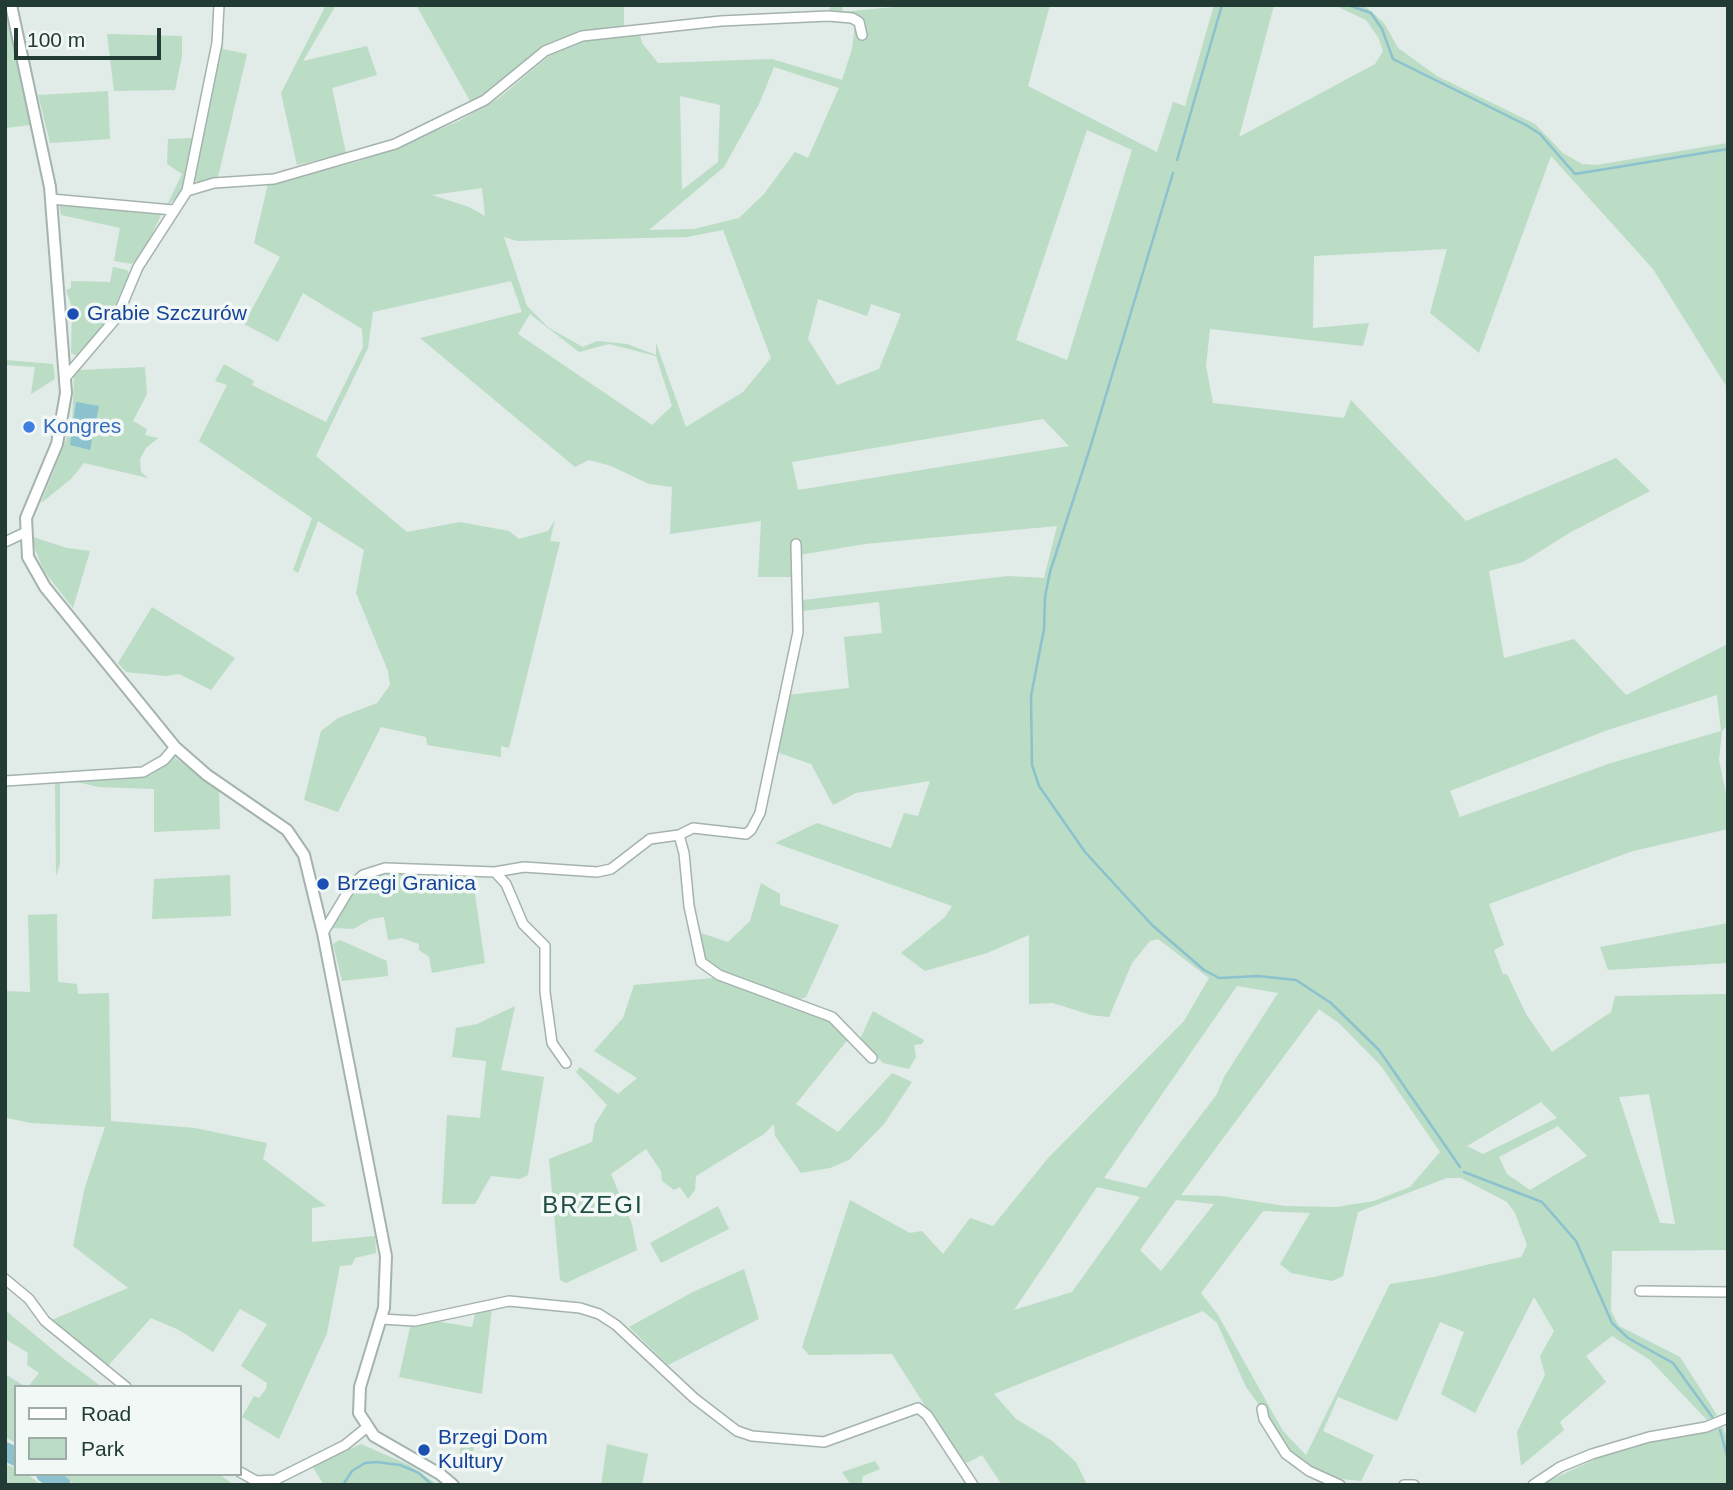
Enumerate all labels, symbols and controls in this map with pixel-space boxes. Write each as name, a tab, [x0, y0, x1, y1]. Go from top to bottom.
scale bar	[18, 14, 164, 58]
text: 100 m	[27, 28, 85, 51]
place label: Grabie Szczurów	[87, 301, 247, 327]
marker: Grabie Szczurów	[65, 306, 81, 322]
place label: Kongres	[43, 414, 121, 440]
marker: Kongres	[21, 419, 37, 435]
place label: Brzegi Granica	[337, 871, 476, 897]
marker: Brzegi Granica	[315, 876, 331, 892]
district label: BRZEGI	[543, 1192, 643, 1220]
legend	[14, 1385, 242, 1476]
text: Road	[81, 1402, 131, 1425]
place label: Brzegi Dom Kultury	[438, 1425, 548, 1475]
text: Park	[81, 1437, 124, 1460]
marker: Brzegi Dom Kultury	[416, 1442, 432, 1458]

